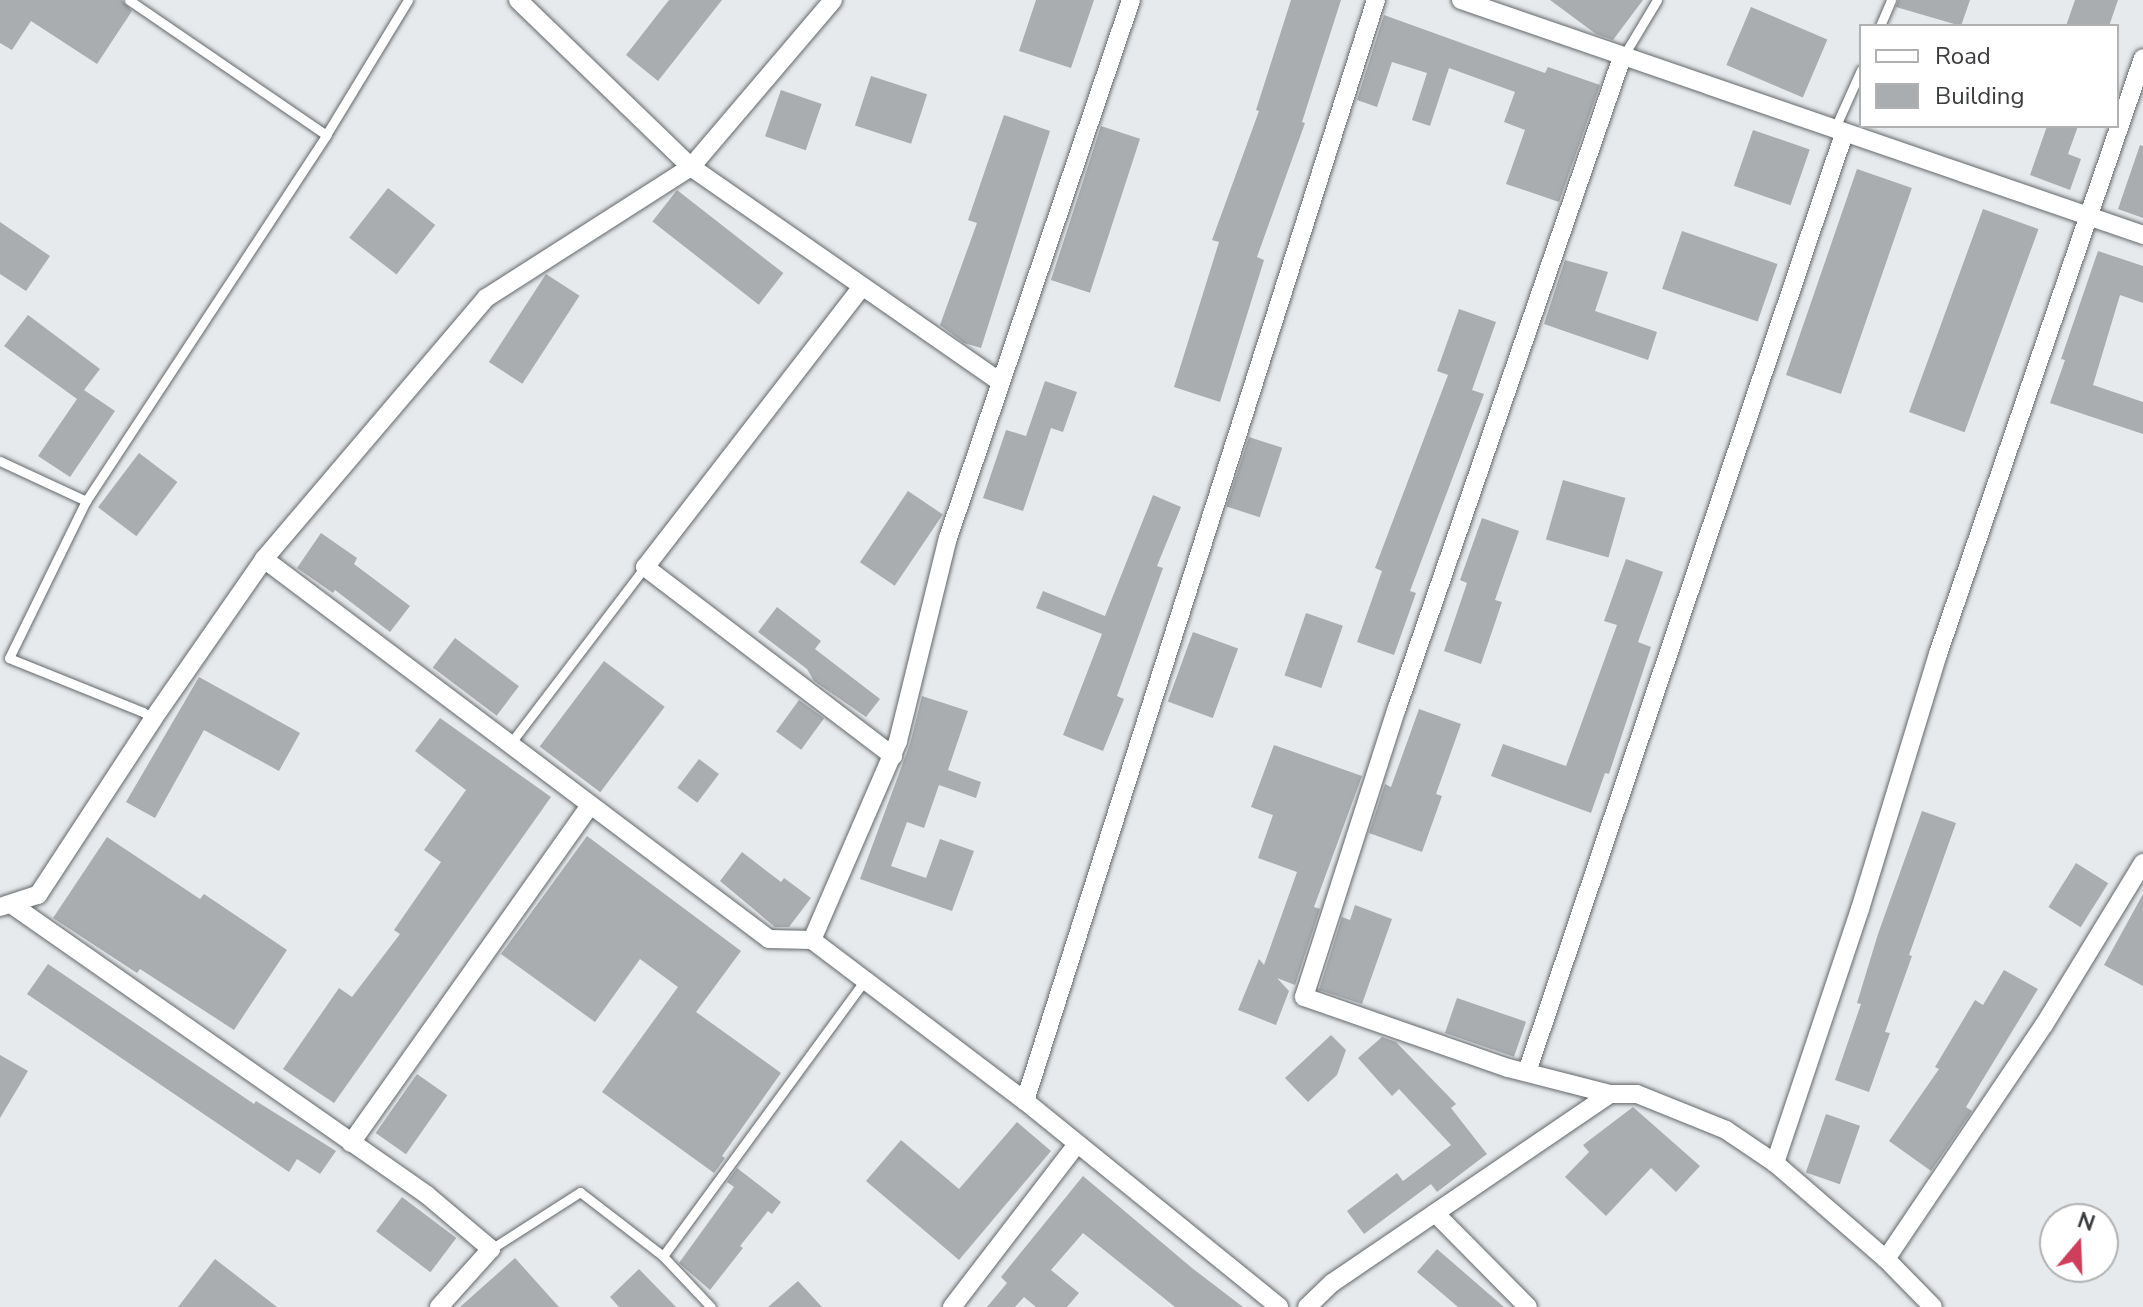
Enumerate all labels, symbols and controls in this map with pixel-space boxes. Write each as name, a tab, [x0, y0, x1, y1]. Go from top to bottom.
legend	[1859, 24, 2119, 128]
text: Road	[1935, 40, 1991, 72]
text: Building	[1935, 80, 2025, 112]
north arrow	[2039, 1203, 2119, 1283]
text: N	[2073, 1205, 2099, 1239]

